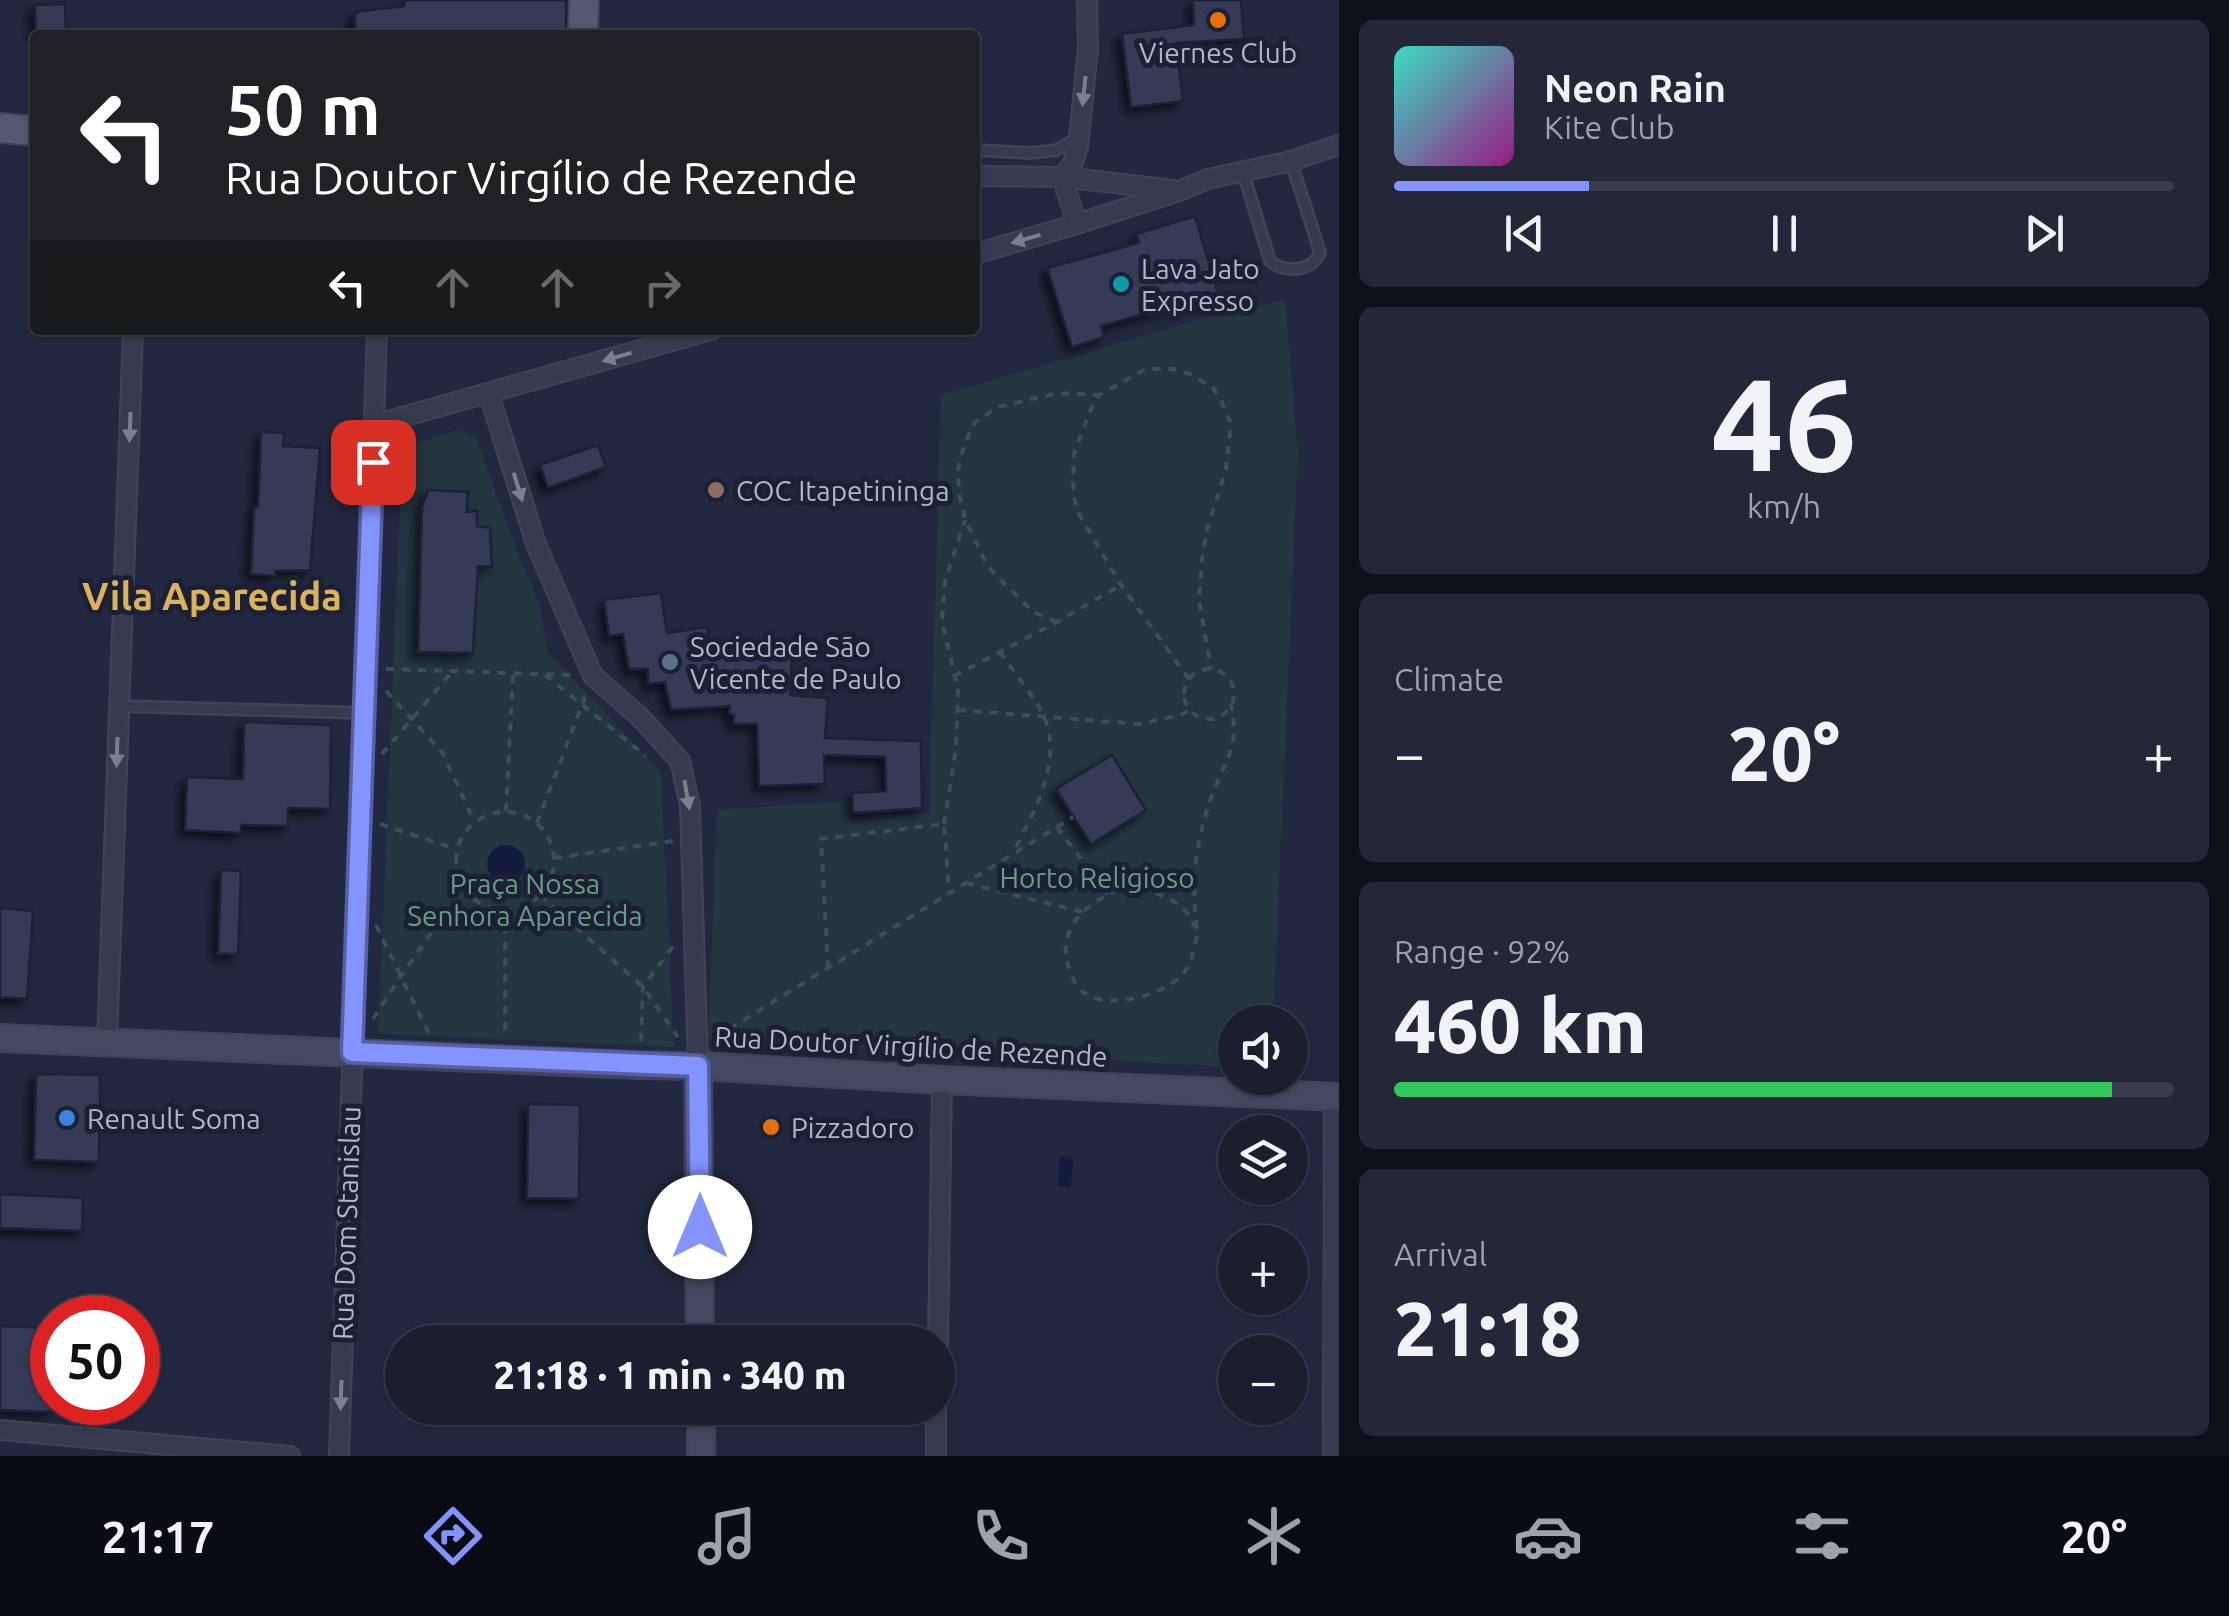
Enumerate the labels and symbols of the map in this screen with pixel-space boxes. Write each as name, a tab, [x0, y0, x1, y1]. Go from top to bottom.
marker: Viernes Club	[1207, 9, 1229, 31]
place label: Viernes Club	[1139, 37, 1297, 68]
one-way arrow	[1075, 75, 1091, 107]
one-way arrow	[1010, 232, 1041, 247]
place label: Lava Jato Expresso	[1141, 253, 1260, 316]
marker: Lava Jato Expresso	[1110, 273, 1132, 295]
one-way arrow	[601, 350, 632, 365]
one-way arrow	[121, 412, 137, 444]
pin	[331, 420, 416, 505]
one-way arrow	[511, 473, 526, 503]
place label: COC Itapetininga	[736, 475, 950, 506]
marker: COC Itapetininga	[705, 479, 727, 501]
district label: Vila Aparecida	[82, 575, 342, 617]
place label: Sociedade São Vicente de Paulo	[690, 631, 902, 694]
marker: Sociedade São Vicente de Paulo	[659, 651, 681, 673]
one-way arrow	[109, 737, 125, 769]
one-way arrow	[680, 780, 695, 811]
park label: Horto Religioso	[999, 862, 1195, 893]
park label: Praça Nossa Senhora Aparecida	[407, 868, 643, 931]
street label: Rua Doutor Virgílio de Rezende	[714, 1020, 1108, 1072]
place label: Renault Soma	[87, 1103, 261, 1134]
street label: Rua Dom Stanislau	[326, 1106, 366, 1340]
marker: Renault Soma	[56, 1107, 78, 1129]
place label: Pizzadoro	[791, 1112, 914, 1143]
marker: Pizzadoro	[760, 1116, 782, 1138]
position arrow	[648, 1175, 752, 1279]
speed limit sign: 50	[30, 1295, 160, 1425]
one-way arrow	[333, 1379, 349, 1411]

